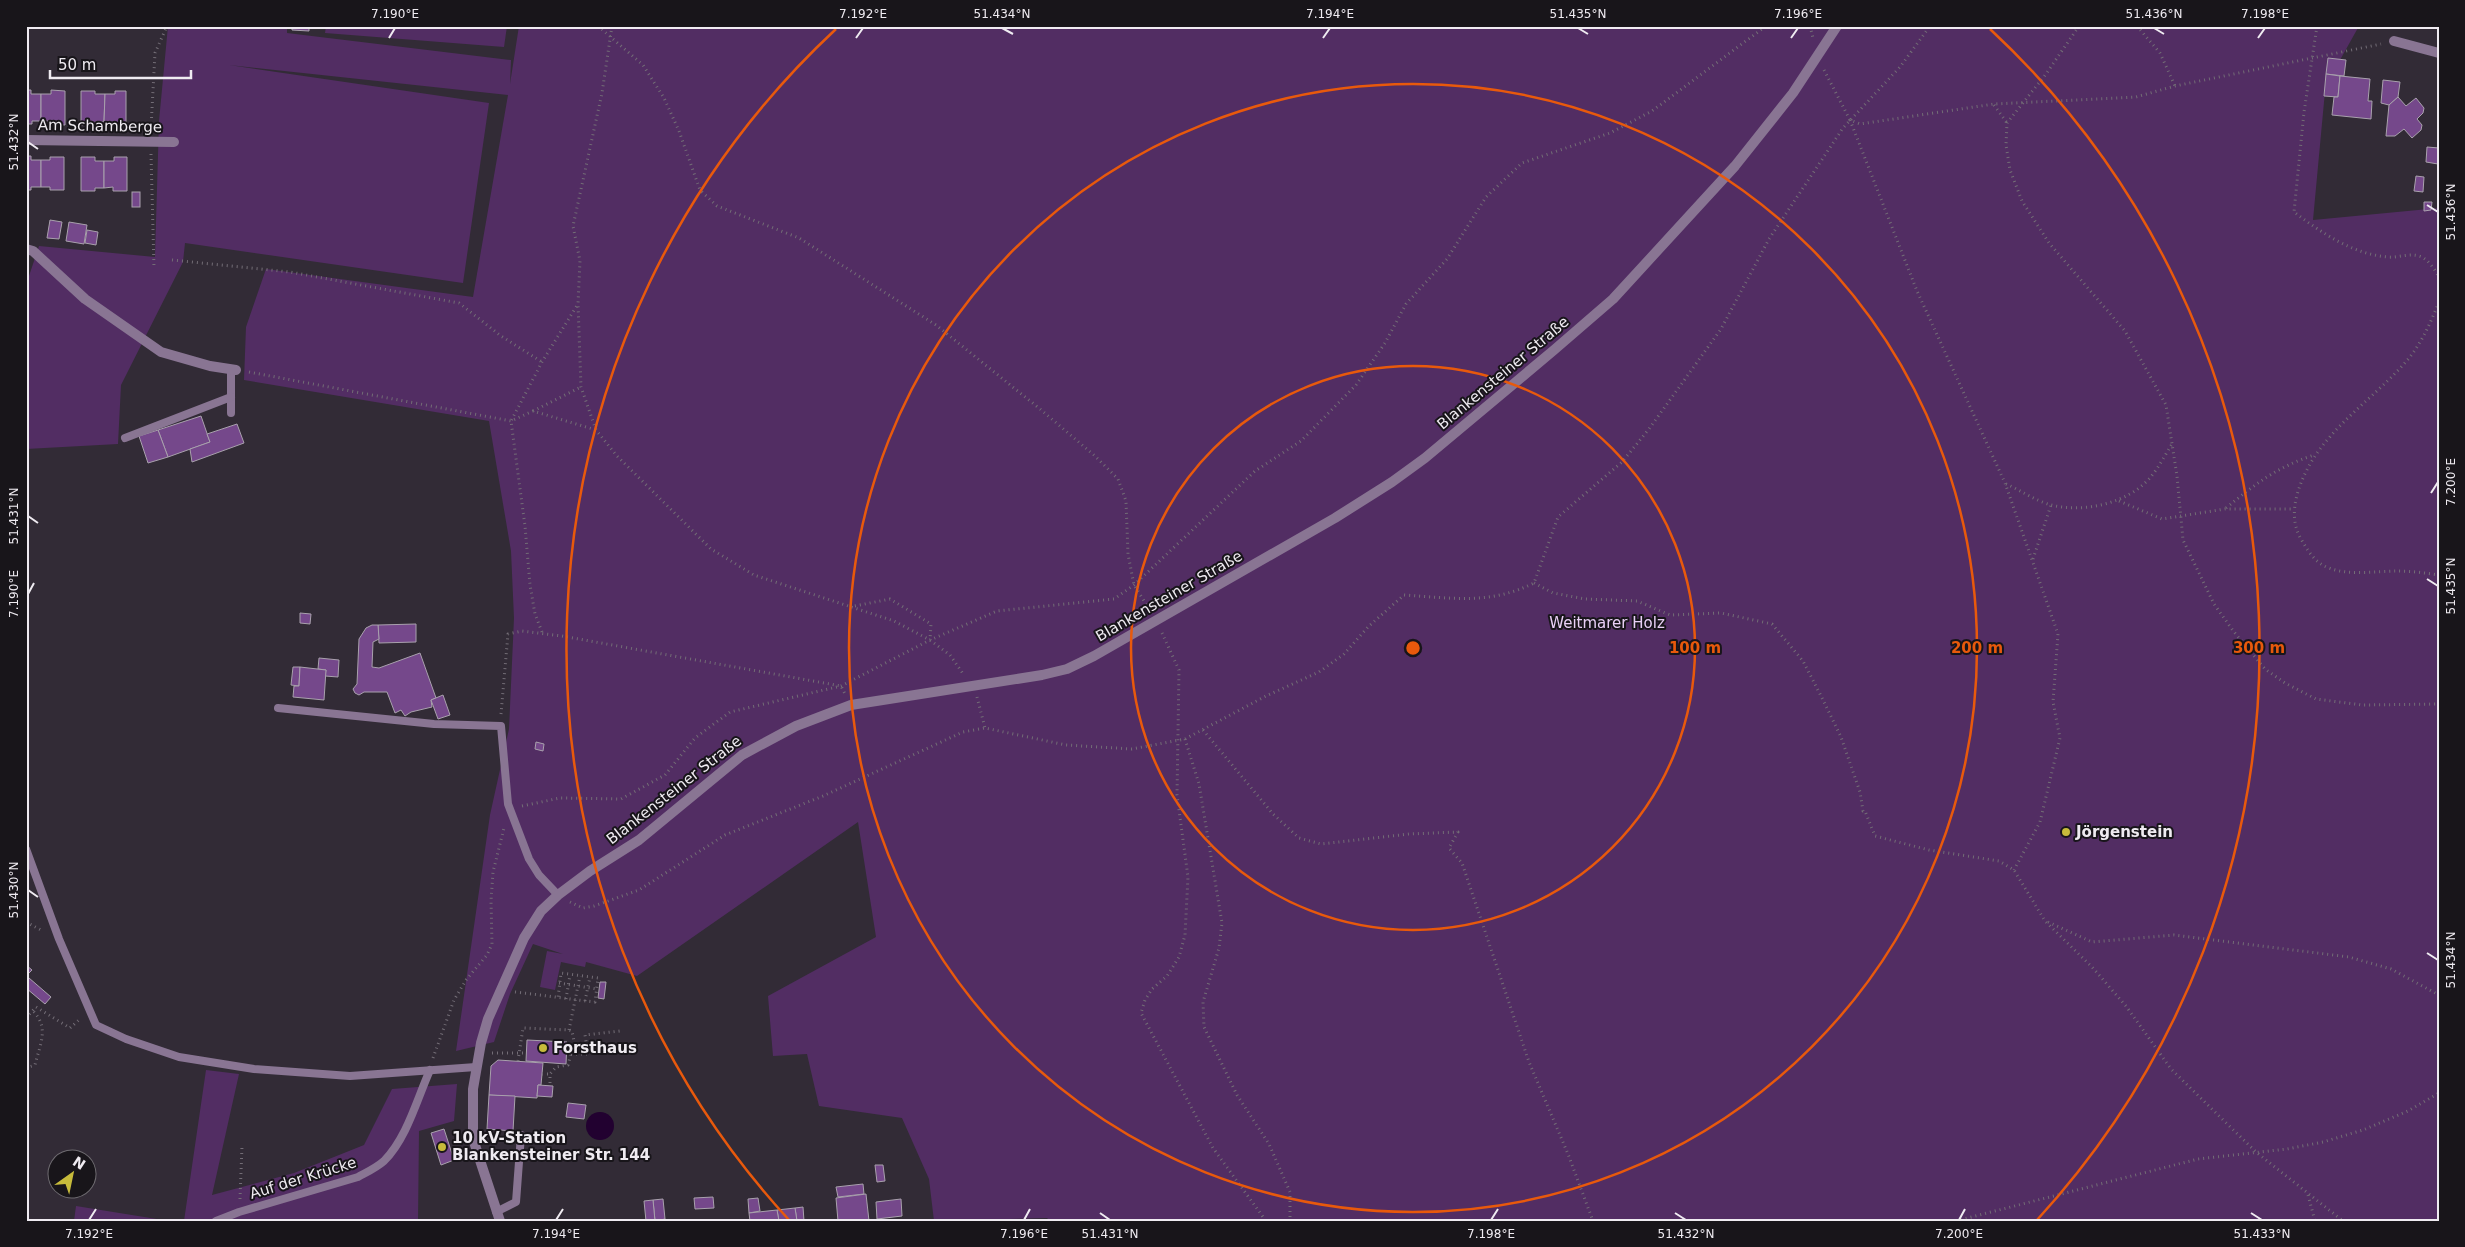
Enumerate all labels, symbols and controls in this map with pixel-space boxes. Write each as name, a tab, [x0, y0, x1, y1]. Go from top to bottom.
text: 7.190°E	[371, 7, 419, 21]
text: 7.192°E	[839, 7, 887, 21]
text: 51.434°N	[974, 7, 1030, 21]
text: 7.194°E	[1306, 7, 1354, 21]
text: 51.435°N	[1550, 7, 1606, 21]
text: 7.196°E	[1774, 7, 1822, 21]
text: 51.436°N	[2126, 7, 2182, 21]
text: 7.198°E	[2241, 7, 2289, 21]
scale bar	[50, 48, 191, 80]
text: 50 m	[58, 56, 96, 74]
text: 51.432°N	[7, 114, 21, 170]
street label: Am Schamberge	[38, 116, 162, 136]
text: 51.436°N	[2444, 184, 2458, 240]
street label: Blankensteiner Straße	[1434, 313, 1572, 433]
text: 7.200°E	[2444, 458, 2458, 506]
text: 51.431°N	[7, 488, 21, 544]
street label: Blankensteiner Straße	[1093, 547, 1245, 645]
text: 51.435°N	[2444, 558, 2458, 614]
text: 7.190°E	[7, 570, 21, 618]
park label: Weitmarer Holz	[1549, 614, 1665, 632]
centre of rings	[1404, 639, 1422, 657]
text: 100 m	[1669, 639, 1721, 657]
text: 200 m	[1951, 639, 2003, 657]
text: 300 m	[2233, 639, 2285, 657]
street label: Blankensteiner Straße	[603, 732, 745, 848]
place label: Jörgenstein	[2075, 823, 2173, 841]
marker: Jörgenstein	[2060, 826, 2072, 838]
text: 51.430°N	[7, 862, 21, 918]
text: 51.434°N	[2444, 932, 2458, 988]
place label: Forsthaus	[553, 1039, 637, 1057]
marker: Forsthaus	[537, 1042, 549, 1054]
place label: 10 kV-Station Blankensteiner Str. 144	[452, 1129, 650, 1164]
marker: 10 kV-Station Blankensteiner Str. 144	[436, 1141, 448, 1153]
north arrow	[48, 1150, 98, 1200]
text: N	[70, 1153, 88, 1173]
street label: Auf der Krücke	[247, 1153, 359, 1203]
text: 7.192°E	[65, 1227, 113, 1241]
text: 7.194°E	[532, 1227, 580, 1241]
text: 7.196°E	[1000, 1227, 1048, 1241]
text: 51.431°N	[1082, 1227, 1138, 1241]
text: 7.198°E	[1467, 1227, 1515, 1241]
text: 51.432°N	[1658, 1227, 1714, 1241]
text: 7.200°E	[1935, 1227, 1983, 1241]
text: 51.433°N	[2234, 1227, 2290, 1241]

